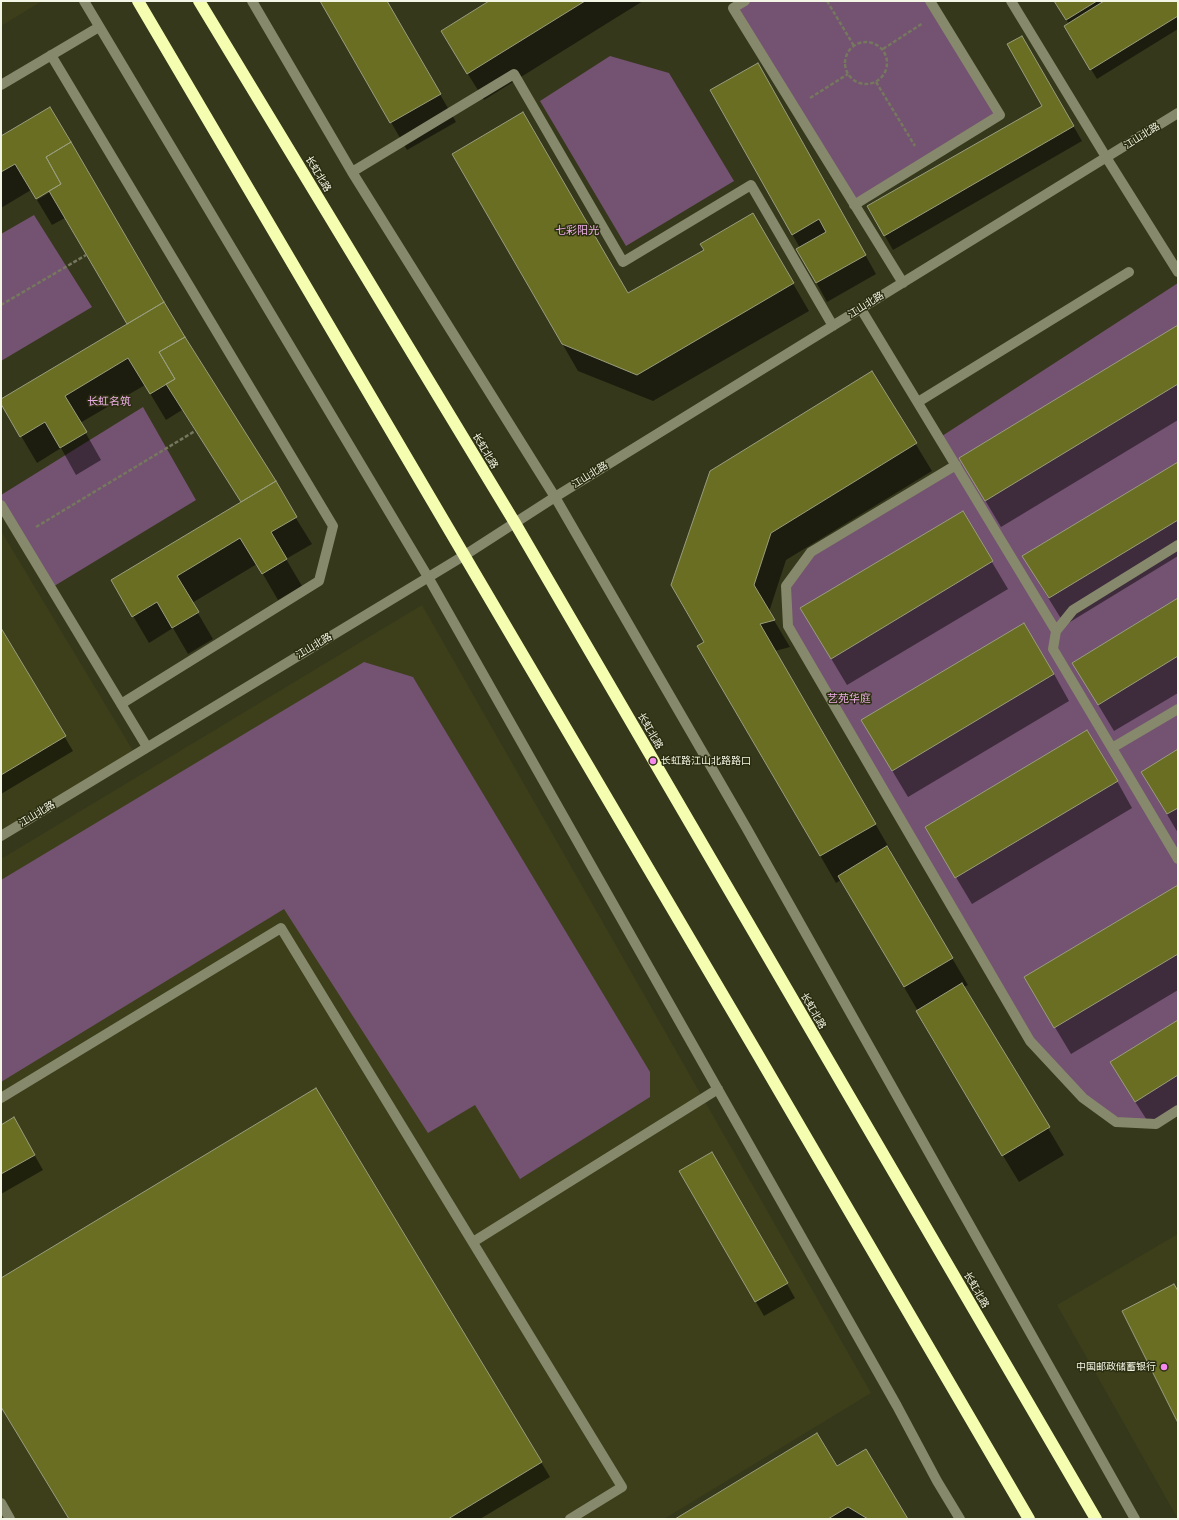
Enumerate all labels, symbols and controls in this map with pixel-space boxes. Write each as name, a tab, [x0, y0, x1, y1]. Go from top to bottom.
street label: 江山北路	[1122, 120, 1162, 152]
street label: 长虹北路	[303, 154, 333, 194]
district label: 七彩阳光	[555, 224, 599, 238]
street label: 江山北路	[846, 289, 886, 321]
district label: 长虹名筑	[87, 395, 131, 409]
street label: 长虹北路	[470, 431, 500, 471]
street label: 江山北路	[570, 459, 610, 491]
street label: 江山北路	[294, 631, 334, 661]
district label: 艺苑华庭	[827, 692, 871, 706]
street label: 长虹北路	[635, 711, 665, 751]
place label: 长虹路江山北路路口	[661, 755, 751, 767]
marker: 长虹路江山北路路口	[648, 756, 658, 766]
street label: 江山北路	[17, 799, 57, 829]
street label: 长虹北路	[798, 991, 828, 1031]
street label: 长虹北路	[961, 1270, 991, 1310]
place label: 中国邮政储蓄银行	[1076, 1361, 1156, 1373]
marker: 中国邮政储蓄银行	[1159, 1362, 1169, 1372]

